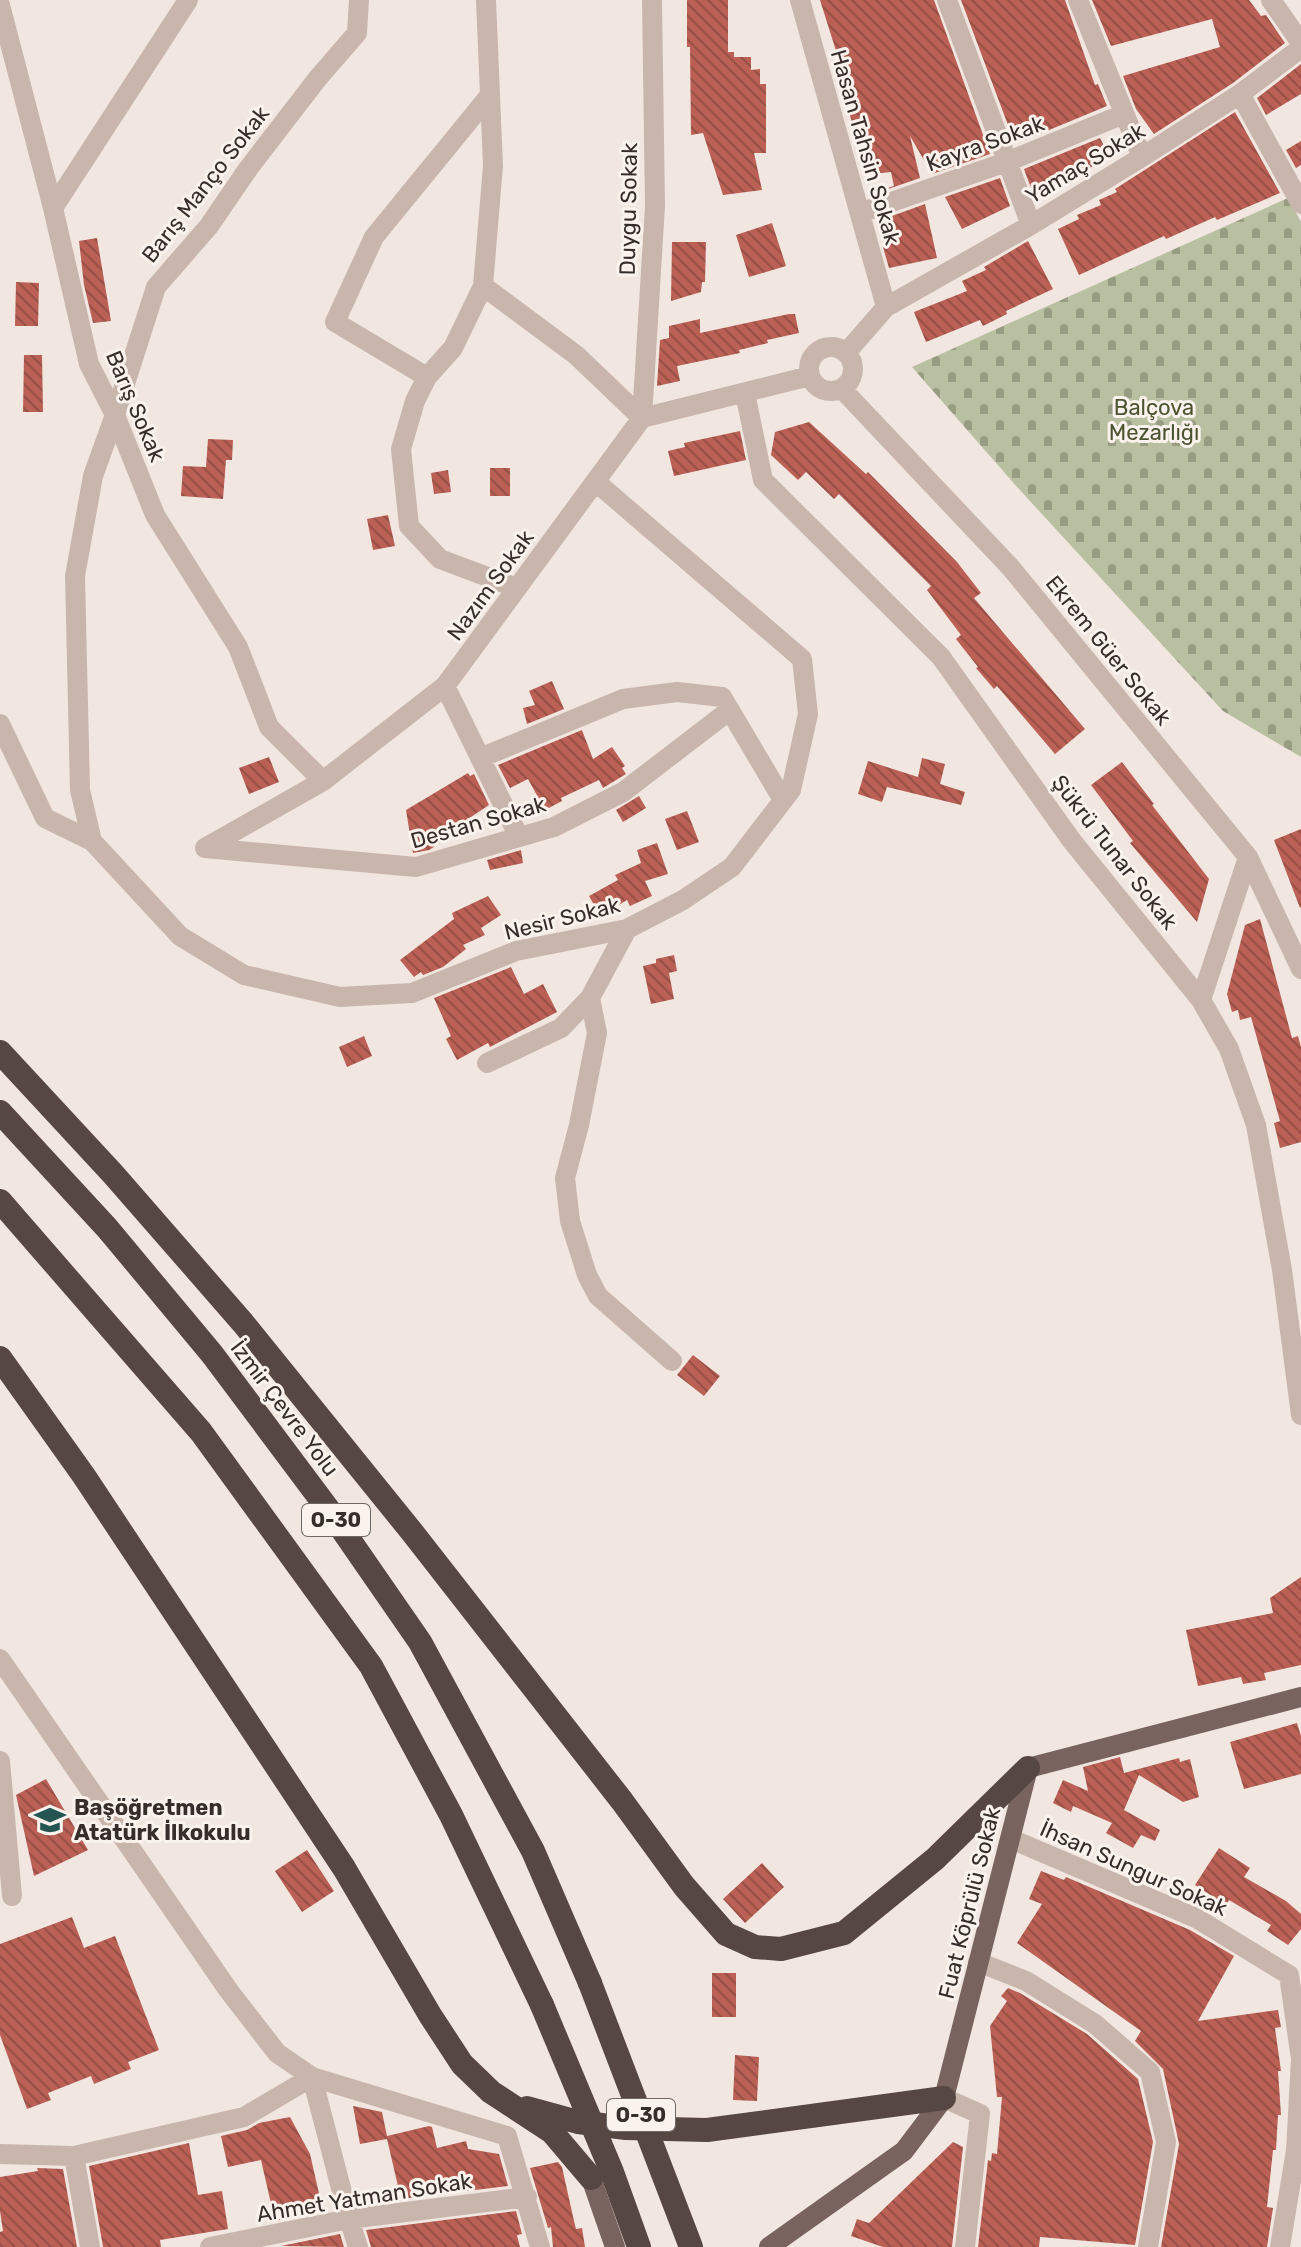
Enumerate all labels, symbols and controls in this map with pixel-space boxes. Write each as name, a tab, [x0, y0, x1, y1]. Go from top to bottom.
street label: Hasan Tahsin Sokak	[825, 46, 906, 248]
street label: Barış Manço Sokak	[136, 100, 275, 268]
street label: Kayra Sokak	[922, 109, 1049, 177]
street label: Yamaç Sokak	[1021, 117, 1150, 210]
street label: Duygu Sokak	[614, 142, 643, 276]
street label: Barış Sokak	[100, 347, 171, 466]
park label: Balçova Mezarlığı	[1109, 394, 1199, 446]
street label: Nazım Sokak	[441, 524, 540, 646]
street label: Ekrem Güer Sokak	[1040, 570, 1178, 731]
street label: Şükrü Tunar Sokak	[1046, 770, 1184, 935]
street label: Destan Sokak	[408, 790, 549, 855]
street label: Nesir Sokak	[501, 891, 623, 946]
street label: İzmir Çevre Yolu	[225, 1335, 344, 1481]
road number: O-30	[302, 1504, 370, 1536]
place label: Başöğretmen Atatürk İlkokulu	[74, 1794, 251, 1846]
school or university icon: Başöğretmen Atatürk İlkokulu	[33, 1803, 67, 1837]
street label: Fuat Köprülü Sokak	[933, 1804, 1007, 2002]
street label: İhsan Sungur Sokak	[1036, 1815, 1232, 1922]
road number: O-30	[607, 2099, 675, 2131]
street label: Ahmet Yatman Sokak	[255, 2167, 474, 2228]

